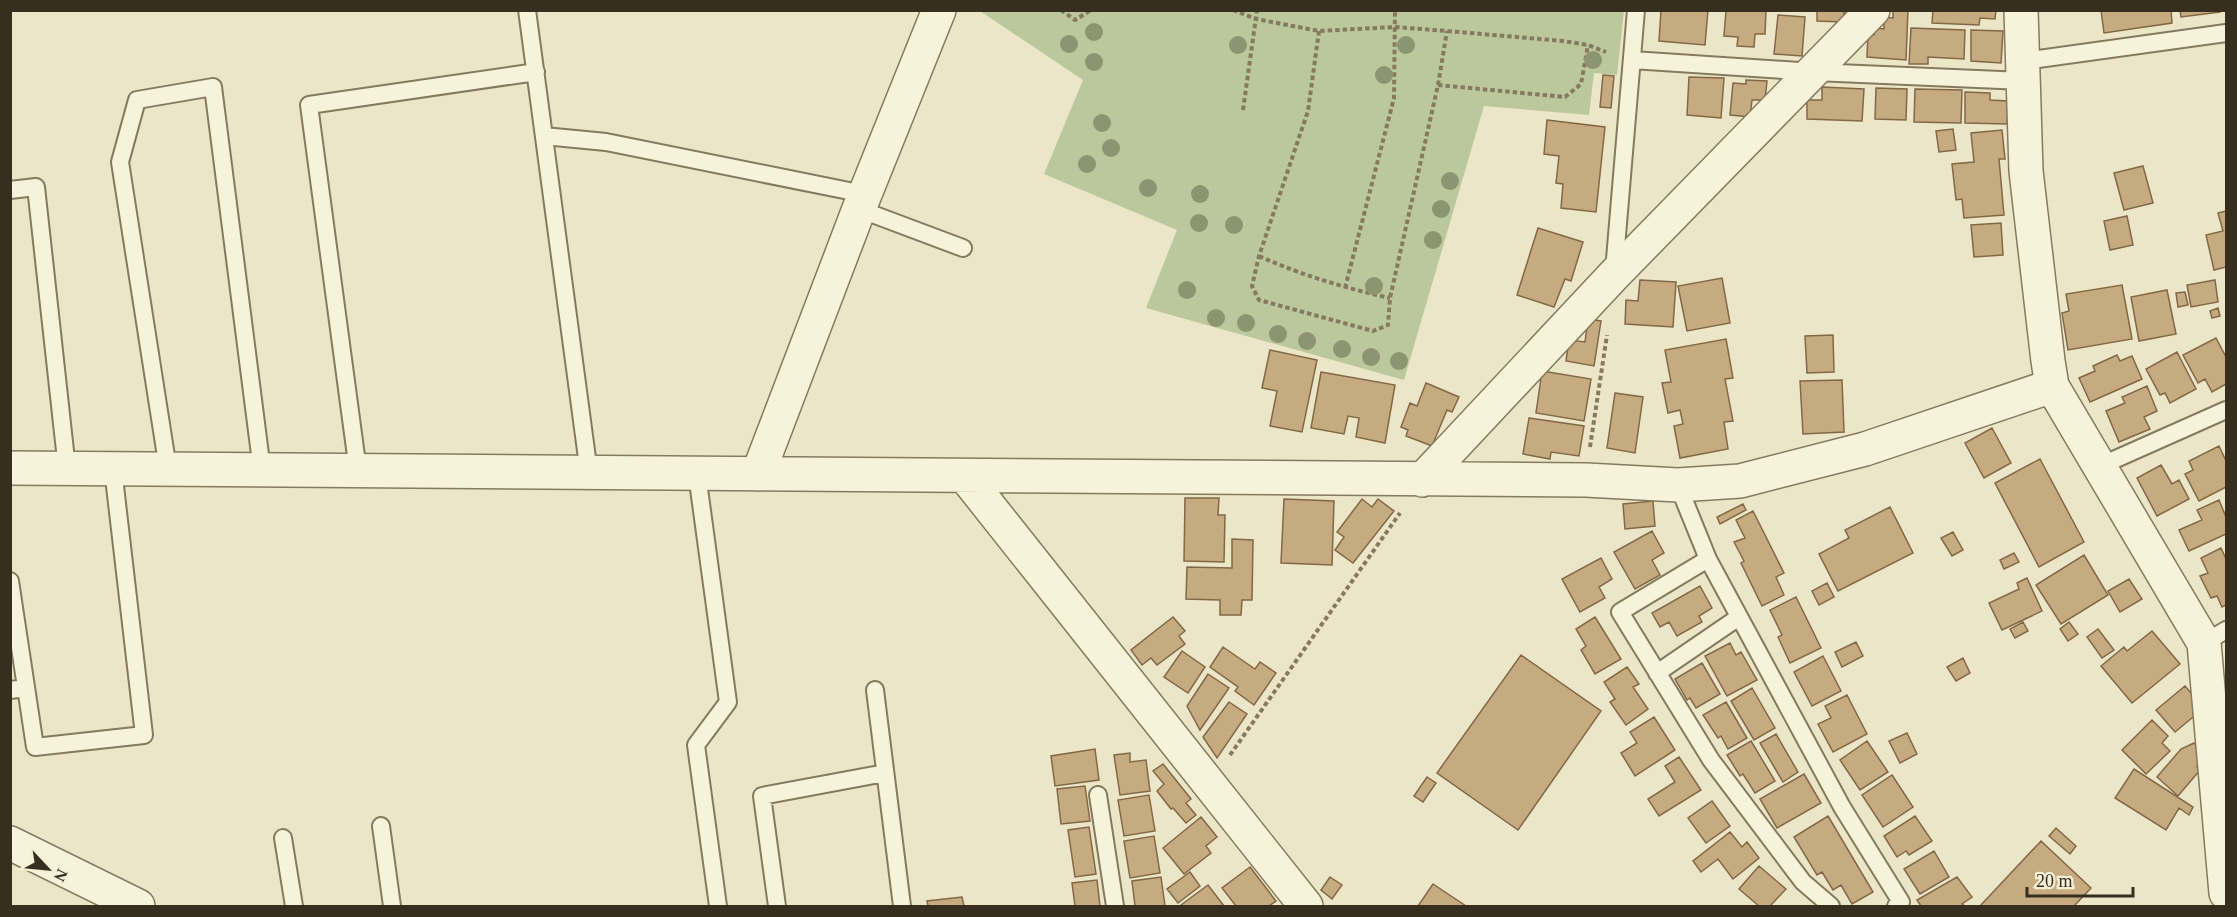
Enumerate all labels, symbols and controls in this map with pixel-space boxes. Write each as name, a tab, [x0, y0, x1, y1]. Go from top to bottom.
north arrow	[18, 839, 78, 899]
scale bar	[2027, 860, 2134, 898]
text: N	[51, 866, 71, 885]
text: 20 m	[2036, 871, 2073, 891]

